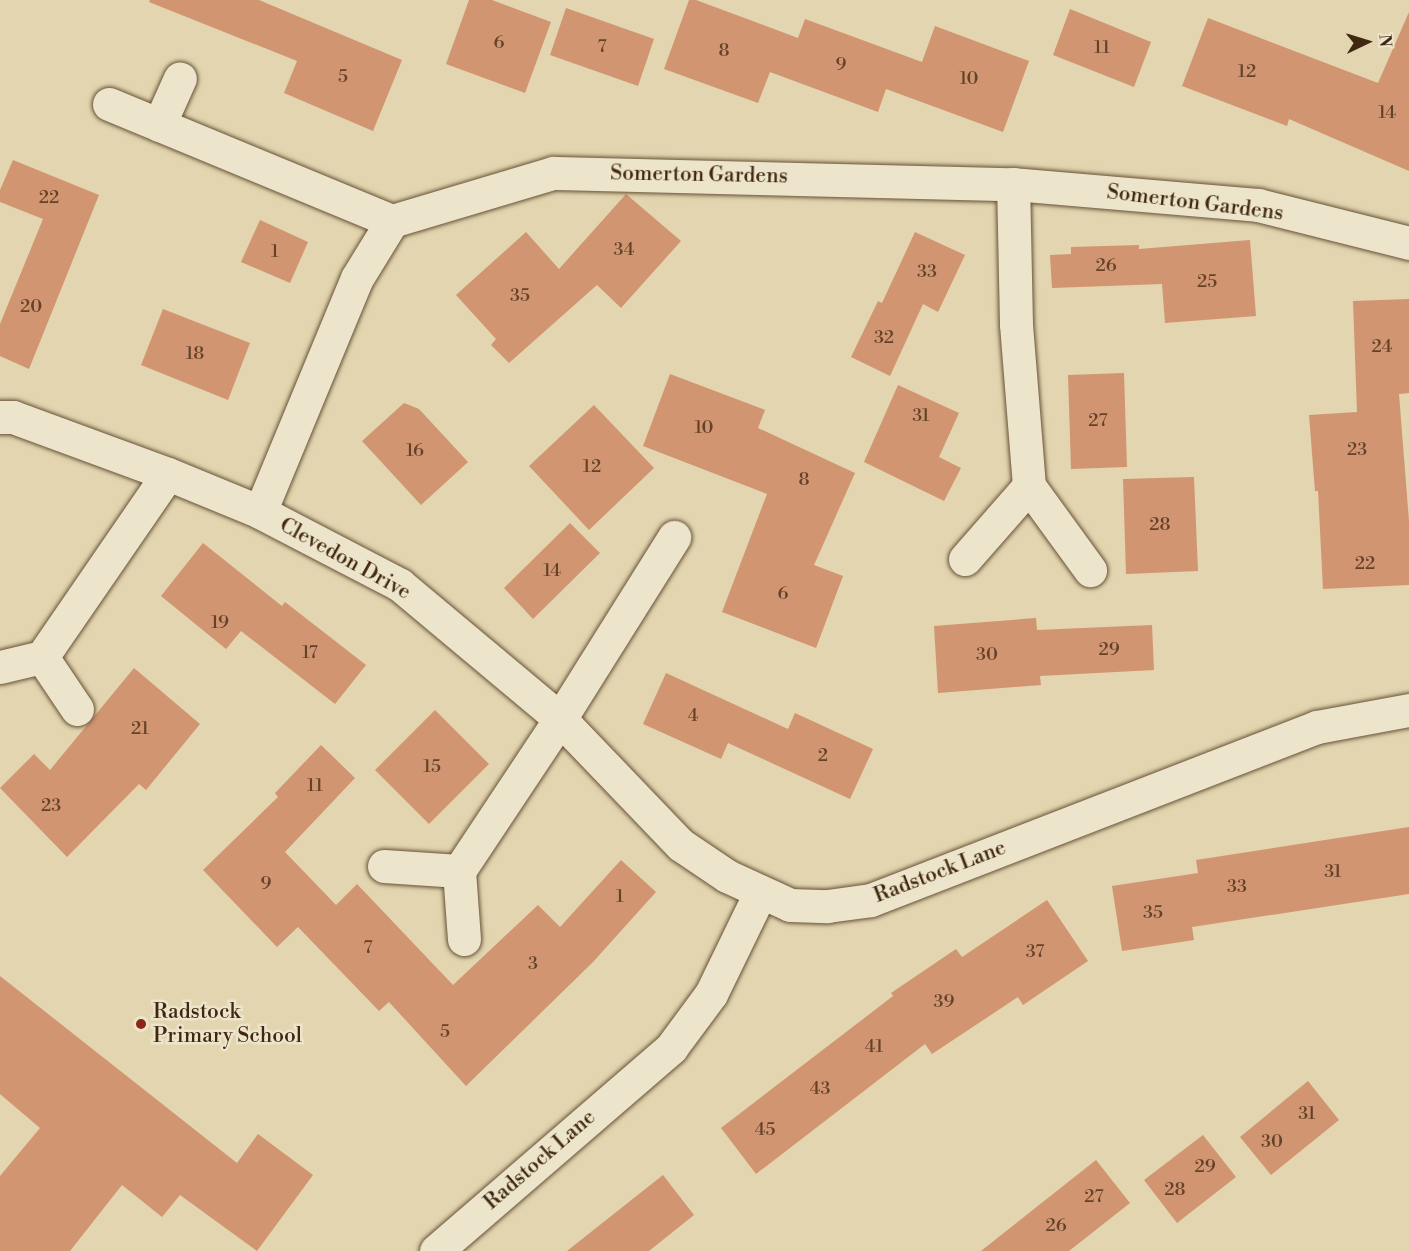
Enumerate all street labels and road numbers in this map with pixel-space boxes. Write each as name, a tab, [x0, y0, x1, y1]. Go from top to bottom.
street label: Somerton Gardens	[610, 161, 788, 189]
street label: Somerton Gardens	[1105, 180, 1285, 226]
street label: Clevedon Drive	[275, 513, 415, 605]
street label: Radstock Lane	[870, 835, 1010, 909]
street label: Radstock Lane	[479, 1105, 601, 1215]

